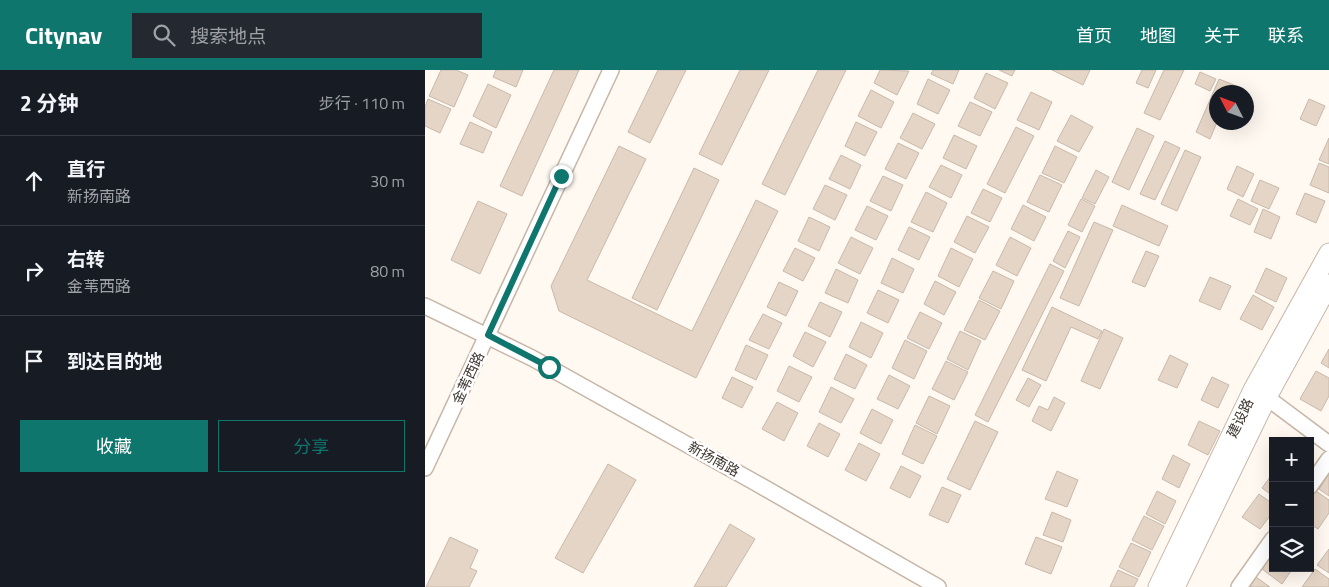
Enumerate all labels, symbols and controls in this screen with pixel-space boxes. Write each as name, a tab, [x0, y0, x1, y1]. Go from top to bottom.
search box	[132, 13, 482, 58]
text: Citynav	[25, 17, 102, 53]
icon: search	[150, 21, 178, 49]
text: 搜索地点	[190, 21, 266, 50]
text: 首页	[1076, 22, 1112, 49]
text: 地图	[1140, 22, 1176, 49]
text: 关于	[1204, 22, 1240, 49]
text: 联系	[1268, 22, 1304, 49]
north arrow	[1209, 85, 1254, 130]
text: 2 分钟	[20, 87, 78, 119]
text: 步行 · 110 m	[319, 91, 405, 115]
text: 直行	[67, 154, 105, 183]
route end	[550, 165, 573, 188]
icon: ahead	[20, 167, 48, 195]
text: 30 m	[370, 169, 405, 193]
text: 新扬南路	[67, 184, 131, 208]
text: 右转	[67, 244, 105, 273]
icon: right	[20, 257, 48, 285]
text: 80 m	[370, 259, 405, 283]
text: 金苇西路	[67, 274, 131, 298]
text: 到达目的地	[67, 346, 162, 375]
icon: arrive	[20, 347, 48, 375]
street label: 金苇西路	[446, 348, 489, 408]
route start	[538, 356, 561, 379]
street label: 建设路	[1221, 394, 1258, 441]
button: 收藏	[20, 420, 208, 472]
button: 分享	[218, 420, 405, 472]
street label: 新扬南路	[685, 436, 744, 481]
map controls	[1269, 437, 1314, 572]
button: +	[1269, 437, 1314, 482]
button: −	[1269, 482, 1314, 527]
button: layers	[1269, 527, 1314, 572]

